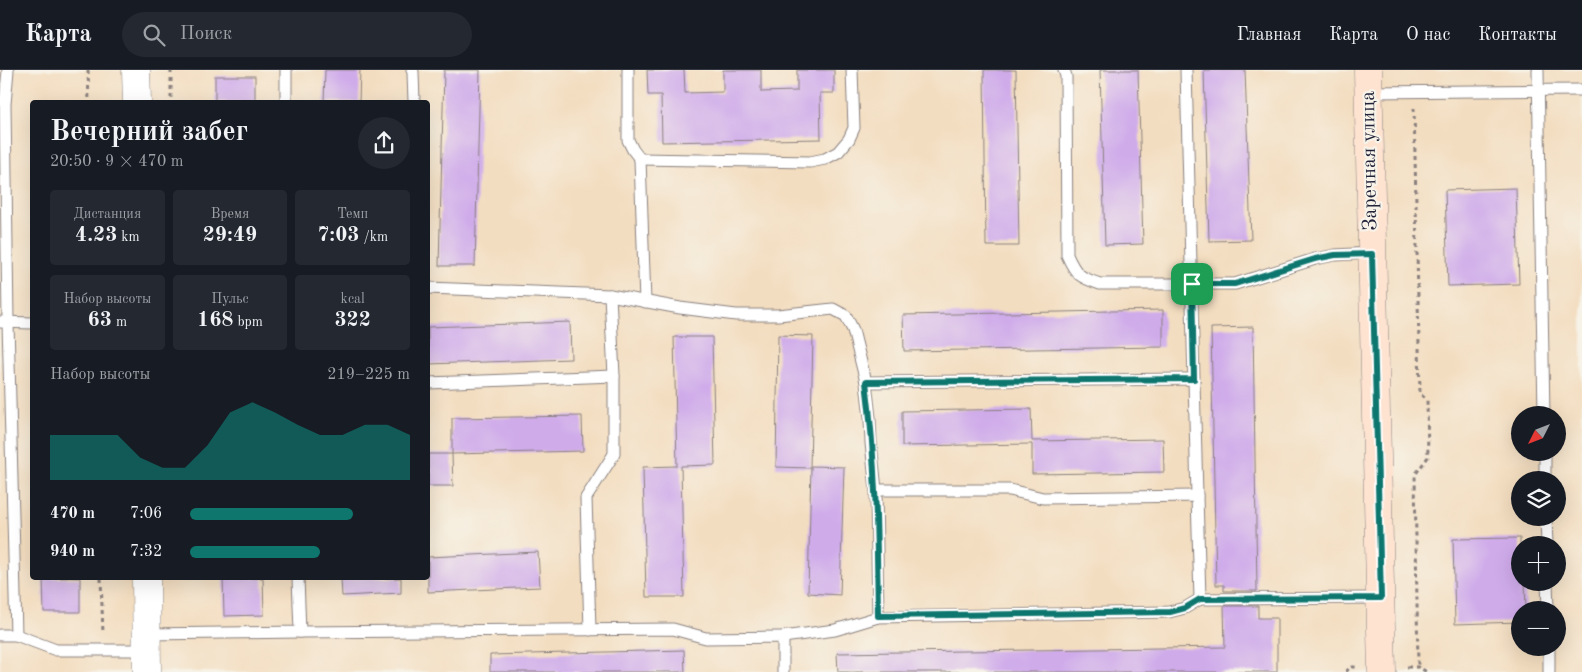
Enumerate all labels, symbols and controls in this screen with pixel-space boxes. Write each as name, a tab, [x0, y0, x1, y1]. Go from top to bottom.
search box	[122, 12, 472, 57]
icon: search	[140, 21, 168, 49]
text: Карта	[25, 23, 92, 47]
text: Поиск	[180, 25, 232, 44]
text: Главная	[1237, 26, 1301, 44]
text: Карта	[1329, 26, 1378, 44]
text: О нас	[1406, 26, 1450, 44]
text: Контакты	[1478, 26, 1557, 44]
street label: Заречная улица	[1359, 91, 1381, 231]
button: share	[358, 117, 410, 169]
text: Вечерний забег	[50, 119, 248, 147]
text: 20:50 · 9 × 470 m	[50, 154, 183, 170]
text: Дистанция	[73, 207, 141, 221]
text: Время	[211, 207, 249, 221]
text: Темп	[337, 207, 368, 221]
text: 4.23	[75, 225, 117, 246]
text: 29:49	[203, 225, 257, 246]
text: 7:03	[317, 225, 360, 246]
text: km	[117, 230, 140, 244]
text: /km	[360, 230, 388, 244]
pin	[1171, 263, 1213, 305]
icon: arrive	[1178, 270, 1206, 298]
text: Набор высоты	[63, 292, 151, 306]
text: Пульс	[211, 292, 249, 306]
text: kcal	[341, 292, 365, 306]
text: 63	[88, 310, 112, 331]
text: 168	[197, 310, 234, 331]
text: 322	[334, 310, 371, 331]
text: m	[112, 315, 127, 329]
text: bpm	[234, 315, 263, 329]
text: Набор высоты	[50, 367, 150, 383]
text: 219–225 m	[327, 367, 410, 383]
north arrow	[1511, 406, 1566, 461]
map controls	[1511, 406, 1566, 656]
button: layers	[1511, 471, 1566, 526]
text: 470 m	[50, 506, 95, 522]
text: 7:06	[130, 506, 162, 522]
button: +	[1511, 536, 1566, 591]
text: 940 m	[50, 544, 95, 560]
text: 7:32	[130, 544, 162, 560]
button: −	[1511, 601, 1566, 656]

